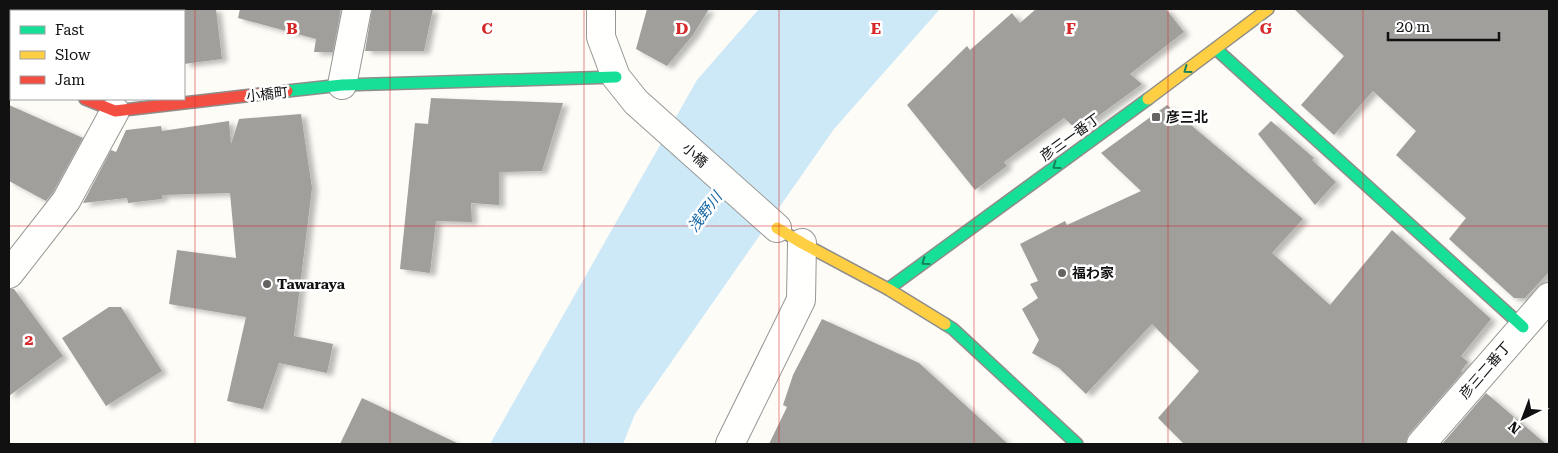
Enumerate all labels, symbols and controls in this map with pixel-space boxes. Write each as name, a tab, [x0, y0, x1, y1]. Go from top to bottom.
legend	[10, 10, 185, 100]
scale bar	[1388, 10, 1499, 42]
text: 20 m	[1396, 18, 1431, 36]
text: B	[286, 19, 298, 38]
text: C	[481, 19, 493, 38]
text: D	[676, 19, 689, 38]
text: E	[871, 19, 881, 38]
text: F	[1066, 19, 1076, 38]
text: G	[1260, 19, 1273, 38]
text: Fast	[55, 21, 85, 39]
text: Slow	[55, 46, 91, 64]
one-way arrow	[1183, 64, 1193, 73]
text: Jam	[55, 71, 85, 89]
street label: 小橋町	[245, 84, 289, 104]
place label: 彦三北	[1166, 109, 1208, 125]
street label: 彦三一番丁	[1037, 110, 1103, 164]
marker: 彦三北	[1150, 111, 1162, 123]
street label: 小橋	[679, 140, 711, 170]
one-way arrow	[1052, 160, 1062, 169]
water label: 浅野川	[684, 187, 727, 235]
one-way arrow	[922, 256, 931, 264]
place label: 福わ家	[1072, 265, 1114, 281]
marker: 福わ家	[1056, 267, 1068, 279]
place label: Tawaraya	[277, 276, 346, 292]
marker: Tawaraya	[261, 278, 273, 290]
text: 2	[25, 330, 34, 349]
street label: 彦三二番丁	[1456, 338, 1514, 402]
north arrow	[1498, 393, 1548, 443]
text: N	[1505, 418, 1524, 437]

